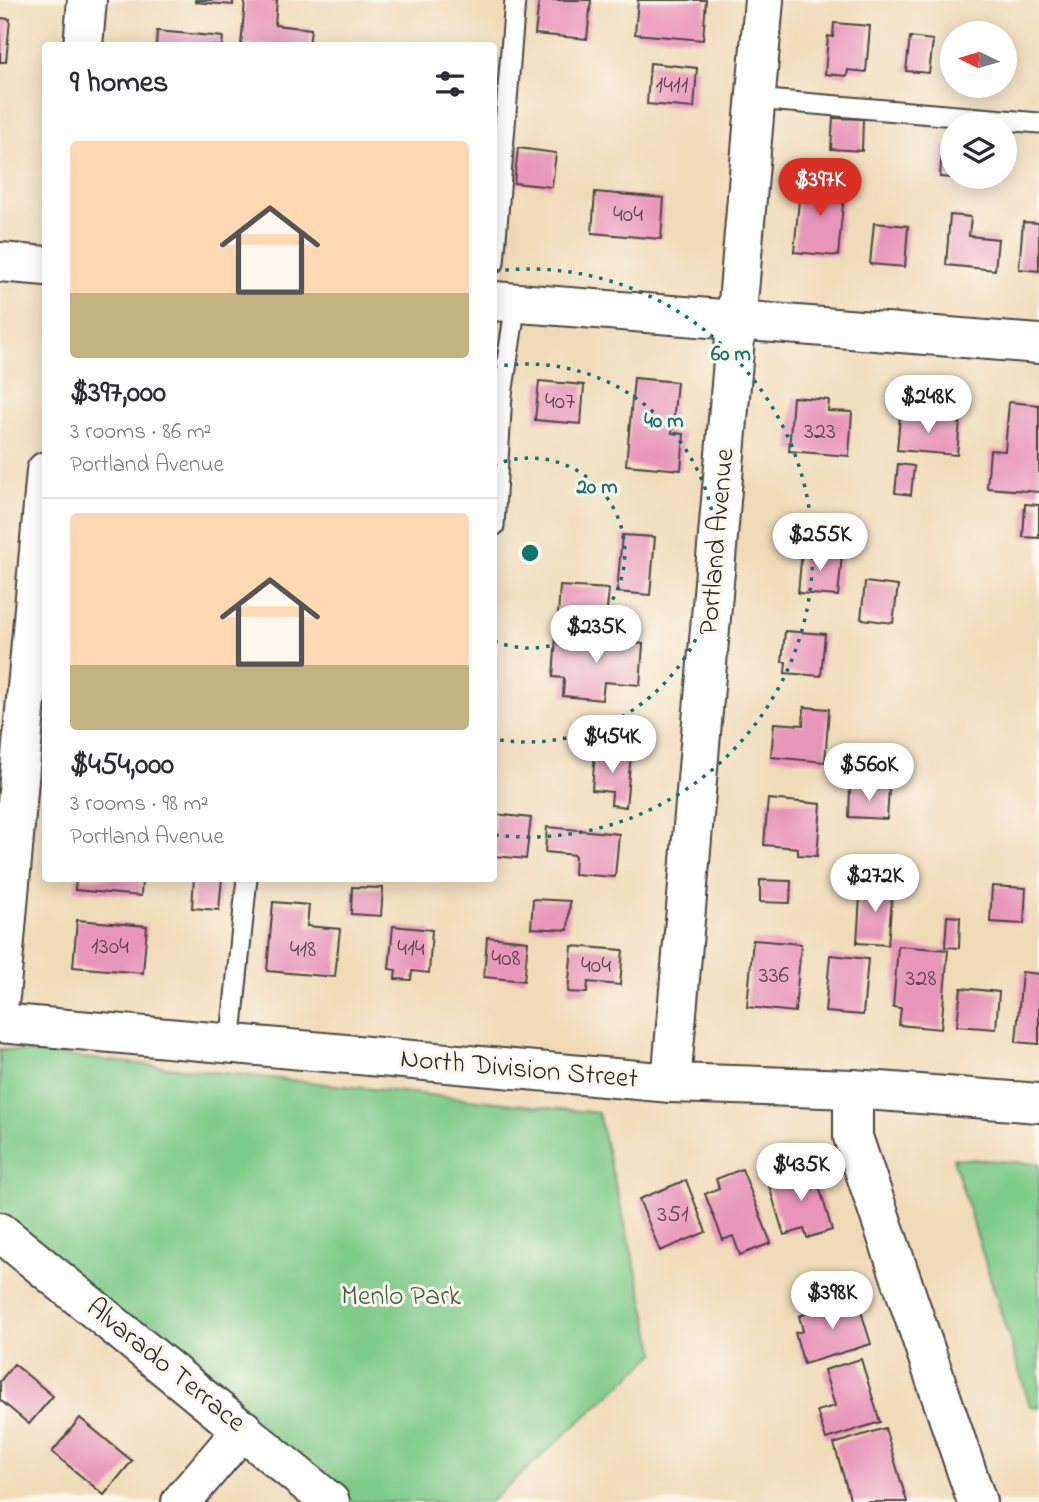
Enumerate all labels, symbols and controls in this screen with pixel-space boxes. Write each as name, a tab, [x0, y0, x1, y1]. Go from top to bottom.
north arrow	[940, 21, 1017, 98]
map controls	[940, 21, 1017, 189]
text: 9 homes	[70, 62, 168, 106]
icon: filters	[431, 65, 469, 103]
house number: 1411	[656, 69, 689, 104]
button: layers	[940, 112, 1017, 189]
pin: $397K	[771, 158, 869, 218]
text: $397K	[795, 164, 845, 197]
icon: home	[207, 187, 333, 313]
house number: 404	[613, 198, 643, 233]
text: 60 m	[711, 340, 751, 370]
text: $397,000	[70, 372, 166, 416]
pin: $248K	[879, 376, 977, 435]
text: $248K	[901, 381, 955, 414]
house number: 407	[545, 385, 575, 420]
text: 40 m	[644, 407, 684, 437]
house number: 323	[804, 415, 836, 450]
text: 3 rooms · 86 m²	[70, 416, 211, 449]
street label: Portland Avenue	[689, 446, 747, 637]
text: Portland Avenue	[70, 449, 224, 482]
text: 20 m	[575, 473, 618, 503]
pin: $255K	[771, 514, 869, 573]
text: $255K	[789, 519, 851, 552]
centre of rings	[518, 541, 542, 565]
icon: home	[207, 559, 333, 685]
pin: $235K	[547, 606, 645, 665]
text: $235K	[566, 611, 626, 644]
pin: $454K	[563, 716, 661, 775]
text: $454K	[583, 721, 641, 754]
text: $454,000	[70, 744, 174, 788]
pin: $560K	[820, 744, 918, 803]
text: $560K	[840, 749, 898, 782]
text: 3 rooms · 98 m²	[70, 788, 208, 821]
text: Portland Avenue	[70, 821, 224, 854]
pin: $272K	[826, 855, 924, 914]
text: $272K	[846, 860, 904, 893]
house number: 1304	[91, 930, 129, 965]
house number: 414	[397, 932, 425, 967]
house number: 418	[290, 933, 316, 968]
house number: 408	[491, 942, 521, 977]
house number: 404	[581, 949, 611, 984]
house number: 336	[759, 959, 790, 994]
house number: 328	[906, 962, 936, 997]
street label: North Division Street	[398, 1039, 640, 1101]
pin: $435K	[752, 1144, 850, 1203]
text: $435K	[772, 1149, 830, 1182]
house number: 351	[657, 1198, 689, 1233]
pin: $398K	[783, 1272, 881, 1331]
park label: Menlo Park	[341, 1277, 462, 1318]
text: $398K	[807, 1277, 857, 1310]
street label: Alvarado Terrace	[76, 1289, 254, 1444]

